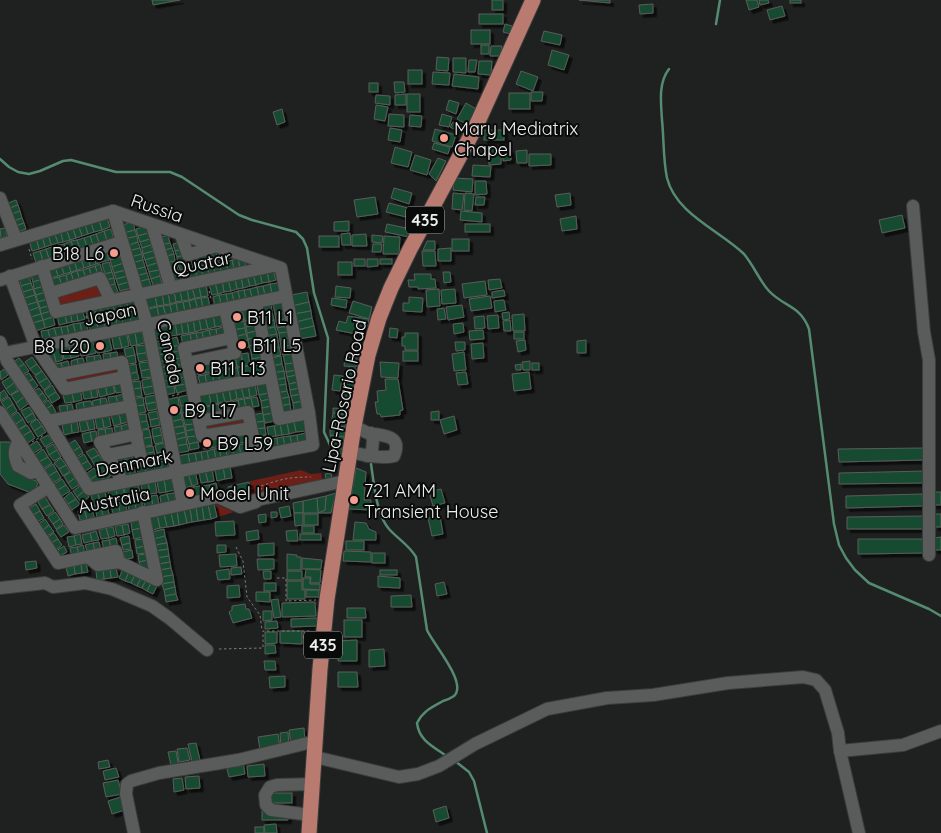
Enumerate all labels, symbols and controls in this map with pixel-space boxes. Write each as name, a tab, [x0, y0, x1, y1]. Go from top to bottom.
place label: Mary Mediatrix Chapel	[454, 117, 578, 161]
marker: Mary Mediatrix Chapel	[438, 132, 450, 144]
street label: Russia	[128, 188, 186, 228]
road number: 435	[406, 206, 444, 234]
place label: B18 L6	[52, 242, 104, 265]
street label: Quatar	[171, 246, 233, 280]
marker: B18 L6	[108, 247, 120, 259]
street label: Japan	[81, 297, 139, 331]
place label: B11 L1	[247, 306, 293, 329]
marker: B11 L1	[231, 311, 243, 323]
street label: Canada	[152, 317, 188, 387]
street label: Lipa-Rosario Road	[317, 317, 371, 475]
place label: B11 L5	[252, 334, 301, 357]
place label: B8 L20	[33, 335, 90, 358]
marker: B11 L5	[236, 339, 248, 351]
marker: B8 L20	[94, 340, 106, 352]
place label: B11 L13	[210, 357, 266, 380]
marker: B11 L13	[194, 362, 206, 374]
place label: B9 L17	[184, 399, 236, 422]
marker: B9 L17	[168, 404, 180, 416]
place label: B9 L59	[217, 432, 273, 455]
marker: B9 L59	[201, 437, 213, 449]
street label: Denmark	[94, 444, 174, 482]
place label: 721 AMM Transient House	[364, 479, 498, 523]
street label: Australia	[76, 482, 152, 518]
place label: Model Unit	[200, 482, 289, 505]
marker: Model Unit	[184, 487, 196, 499]
marker: 721 AMM Transient House	[348, 494, 360, 506]
road number: 435	[304, 632, 342, 658]

